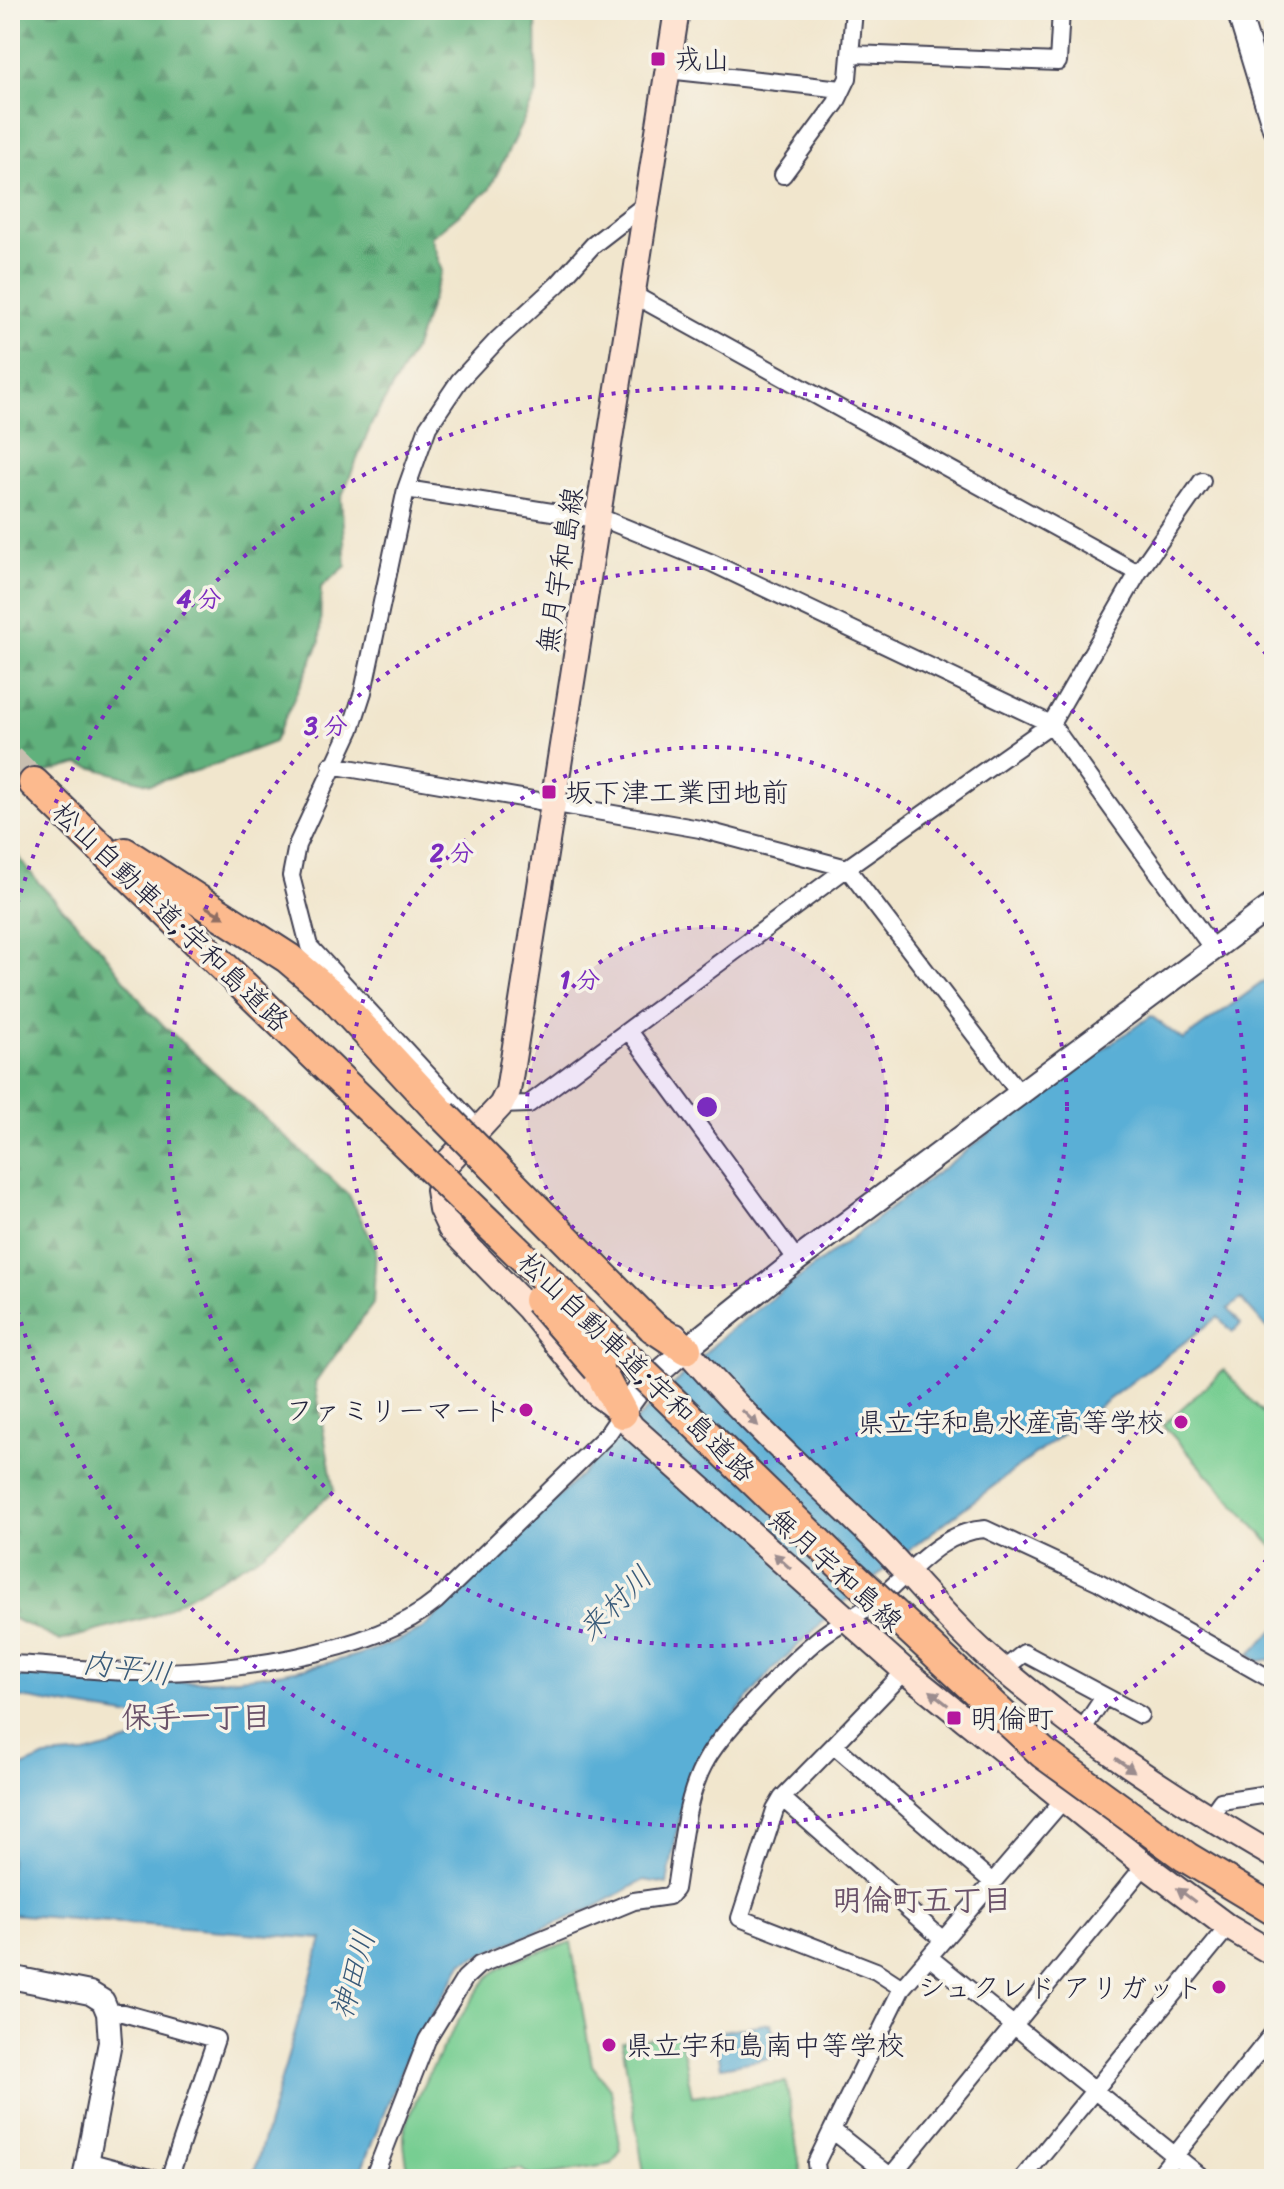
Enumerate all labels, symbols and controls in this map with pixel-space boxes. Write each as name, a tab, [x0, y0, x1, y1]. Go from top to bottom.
place label: 戎山	[674, 35, 730, 84]
marker: 戎山	[649, 50, 667, 68]
street label: 無月宇和島線	[523, 483, 597, 657]
text: 4 分	[176, 578, 222, 620]
text: 3 分	[303, 705, 348, 747]
place label: 坂下津工業団地前	[565, 768, 789, 817]
marker: 坂下津工業団地前	[540, 783, 558, 801]
street label: 松山自動車道;宇和島道路	[40, 789, 302, 1045]
text: 2 分	[429, 832, 474, 874]
one-way arrow	[204, 905, 227, 919]
text: 1 分	[560, 959, 600, 1001]
centre of rings	[693, 1093, 721, 1121]
street label: 松山自動車道;宇和島道路	[506, 1239, 768, 1495]
place label: ファミリーマート	[285, 1386, 510, 1435]
place label: 県立宇和島水産高等学校	[857, 1398, 1165, 1447]
marker: ファミリーマート	[517, 1401, 535, 1419]
one-way arrow	[740, 1408, 759, 1427]
marker: 県立宇和島水産高等学校	[1172, 1413, 1190, 1431]
street label: 無月宇和島線	[757, 1496, 915, 1644]
water label: 来村川	[564, 1552, 666, 1654]
one-way arrow	[773, 1553, 792, 1571]
water label: 内平川	[79, 1635, 175, 1701]
district label: 保手一丁目	[121, 1690, 271, 1744]
one-way arrow	[929, 1691, 949, 1707]
place label: 明倫町	[970, 1694, 1054, 1743]
marker: 明倫町	[945, 1709, 963, 1727]
one-way arrow	[1115, 1757, 1136, 1772]
district label: 明倫町五丁目	[832, 1873, 1012, 1927]
one-way arrow	[1176, 1888, 1196, 1904]
water label: 神田川	[315, 1924, 391, 2026]
place label: シュクレド アリガット	[917, 1963, 1203, 2012]
marker: シュクレド アリガット	[1210, 1978, 1228, 1996]
place label: 県立宇和島南中等学校	[625, 2021, 905, 2070]
marker: 県立宇和島南中等学校	[600, 2036, 618, 2054]

